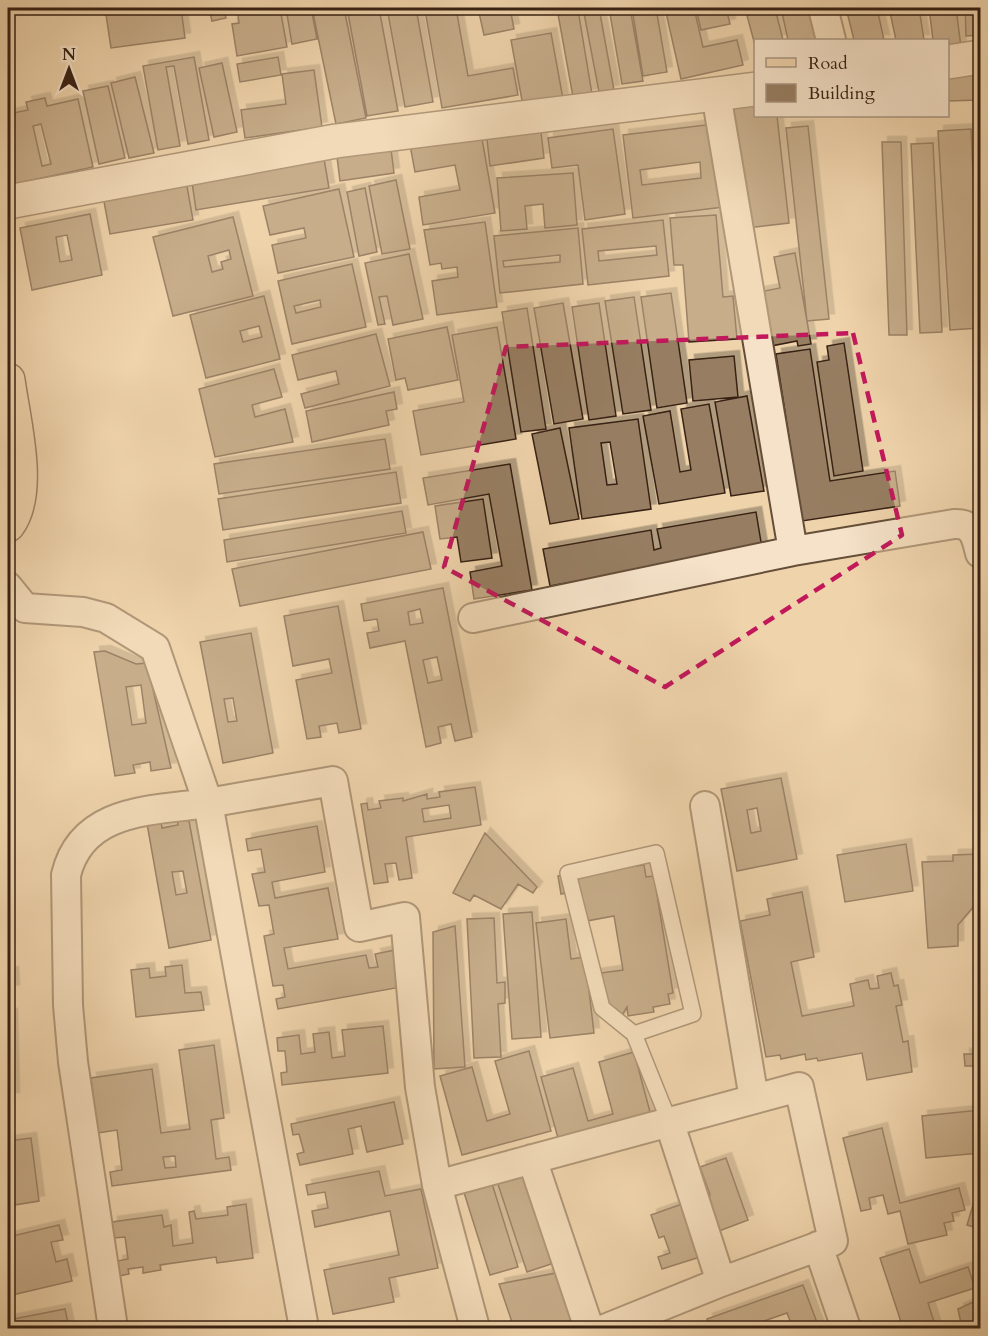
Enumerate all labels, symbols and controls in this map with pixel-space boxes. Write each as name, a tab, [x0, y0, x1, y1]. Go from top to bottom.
north arrow	[39, 39, 99, 99]
legend	[754, 39, 949, 117]
text: N	[62, 44, 76, 66]
text: Road	[808, 51, 848, 76]
text: Building	[808, 81, 876, 106]

